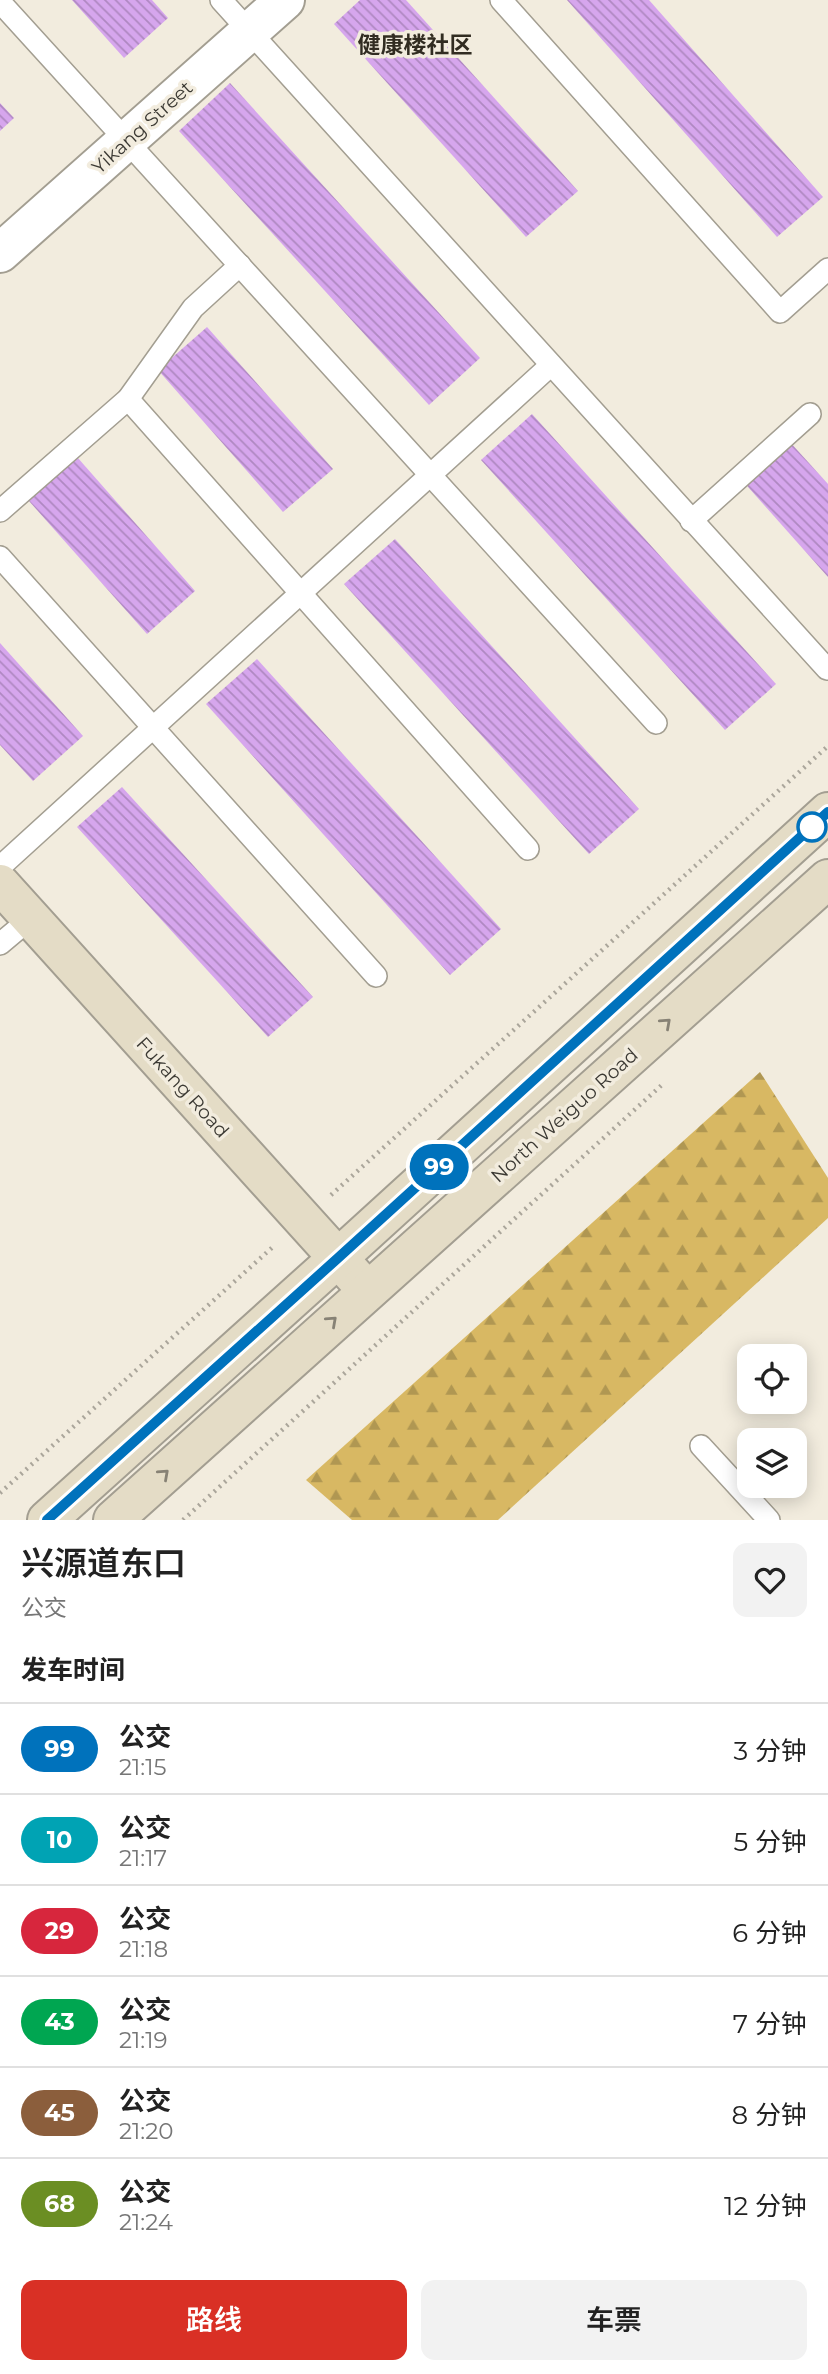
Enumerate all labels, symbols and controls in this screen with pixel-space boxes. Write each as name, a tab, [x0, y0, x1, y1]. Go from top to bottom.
district label: 健康楼社区	[358, 31, 473, 59]
street label: Yikang Street	[87, 76, 198, 179]
unlabelled marker	[797, 812, 827, 842]
one-way arrow	[658, 1019, 671, 1031]
street label: Fukang Road	[131, 1032, 234, 1142]
street label: North Weiguo Road	[486, 1043, 643, 1187]
line badge: 99	[408, 1144, 471, 1190]
text: 99	[424, 1152, 454, 1181]
one-way arrow	[324, 1317, 337, 1330]
map controls	[737, 1344, 807, 1498]
button: locate	[737, 1344, 807, 1414]
button: layers	[737, 1428, 807, 1498]
one-way arrow	[155, 1470, 168, 1482]
text: 兴源道东口	[21, 1543, 186, 1583]
button: heart	[733, 1543, 807, 1617]
text: 公交	[21, 1594, 67, 1622]
text: 发车时间	[21, 1654, 125, 1686]
text: 公交	[119, 1721, 171, 1753]
text: 99	[44, 1734, 75, 1763]
text: 3 分钟	[734, 1735, 807, 1767]
text: 21:15	[119, 1753, 167, 1781]
text: 公交	[119, 1812, 171, 1844]
text: 10	[47, 1825, 72, 1854]
text: 5 分钟	[733, 1826, 807, 1858]
text: 21:17	[119, 1844, 167, 1872]
text: 公交	[119, 1903, 171, 1935]
text: 29	[45, 1916, 74, 1945]
text: 6 分钟	[732, 1917, 807, 1949]
text: 21:18	[119, 1935, 168, 1963]
text: 公交	[119, 1994, 171, 2026]
text: 43	[44, 2007, 75, 2036]
text: 7 分钟	[733, 2008, 807, 2040]
text: 21:19	[119, 2026, 168, 2054]
text: 公交	[119, 2085, 171, 2117]
text: 45	[44, 2098, 75, 2127]
text: 8 分钟	[732, 2099, 807, 2131]
text: 21:20	[119, 2117, 173, 2145]
text: 公交	[119, 2176, 171, 2208]
text: 68	[44, 2189, 75, 2218]
text: 12 分钟	[724, 2190, 807, 2222]
text: 21:24	[119, 2208, 173, 2236]
button: 路线	[21, 2280, 407, 2360]
button: 车票	[421, 2280, 807, 2360]

